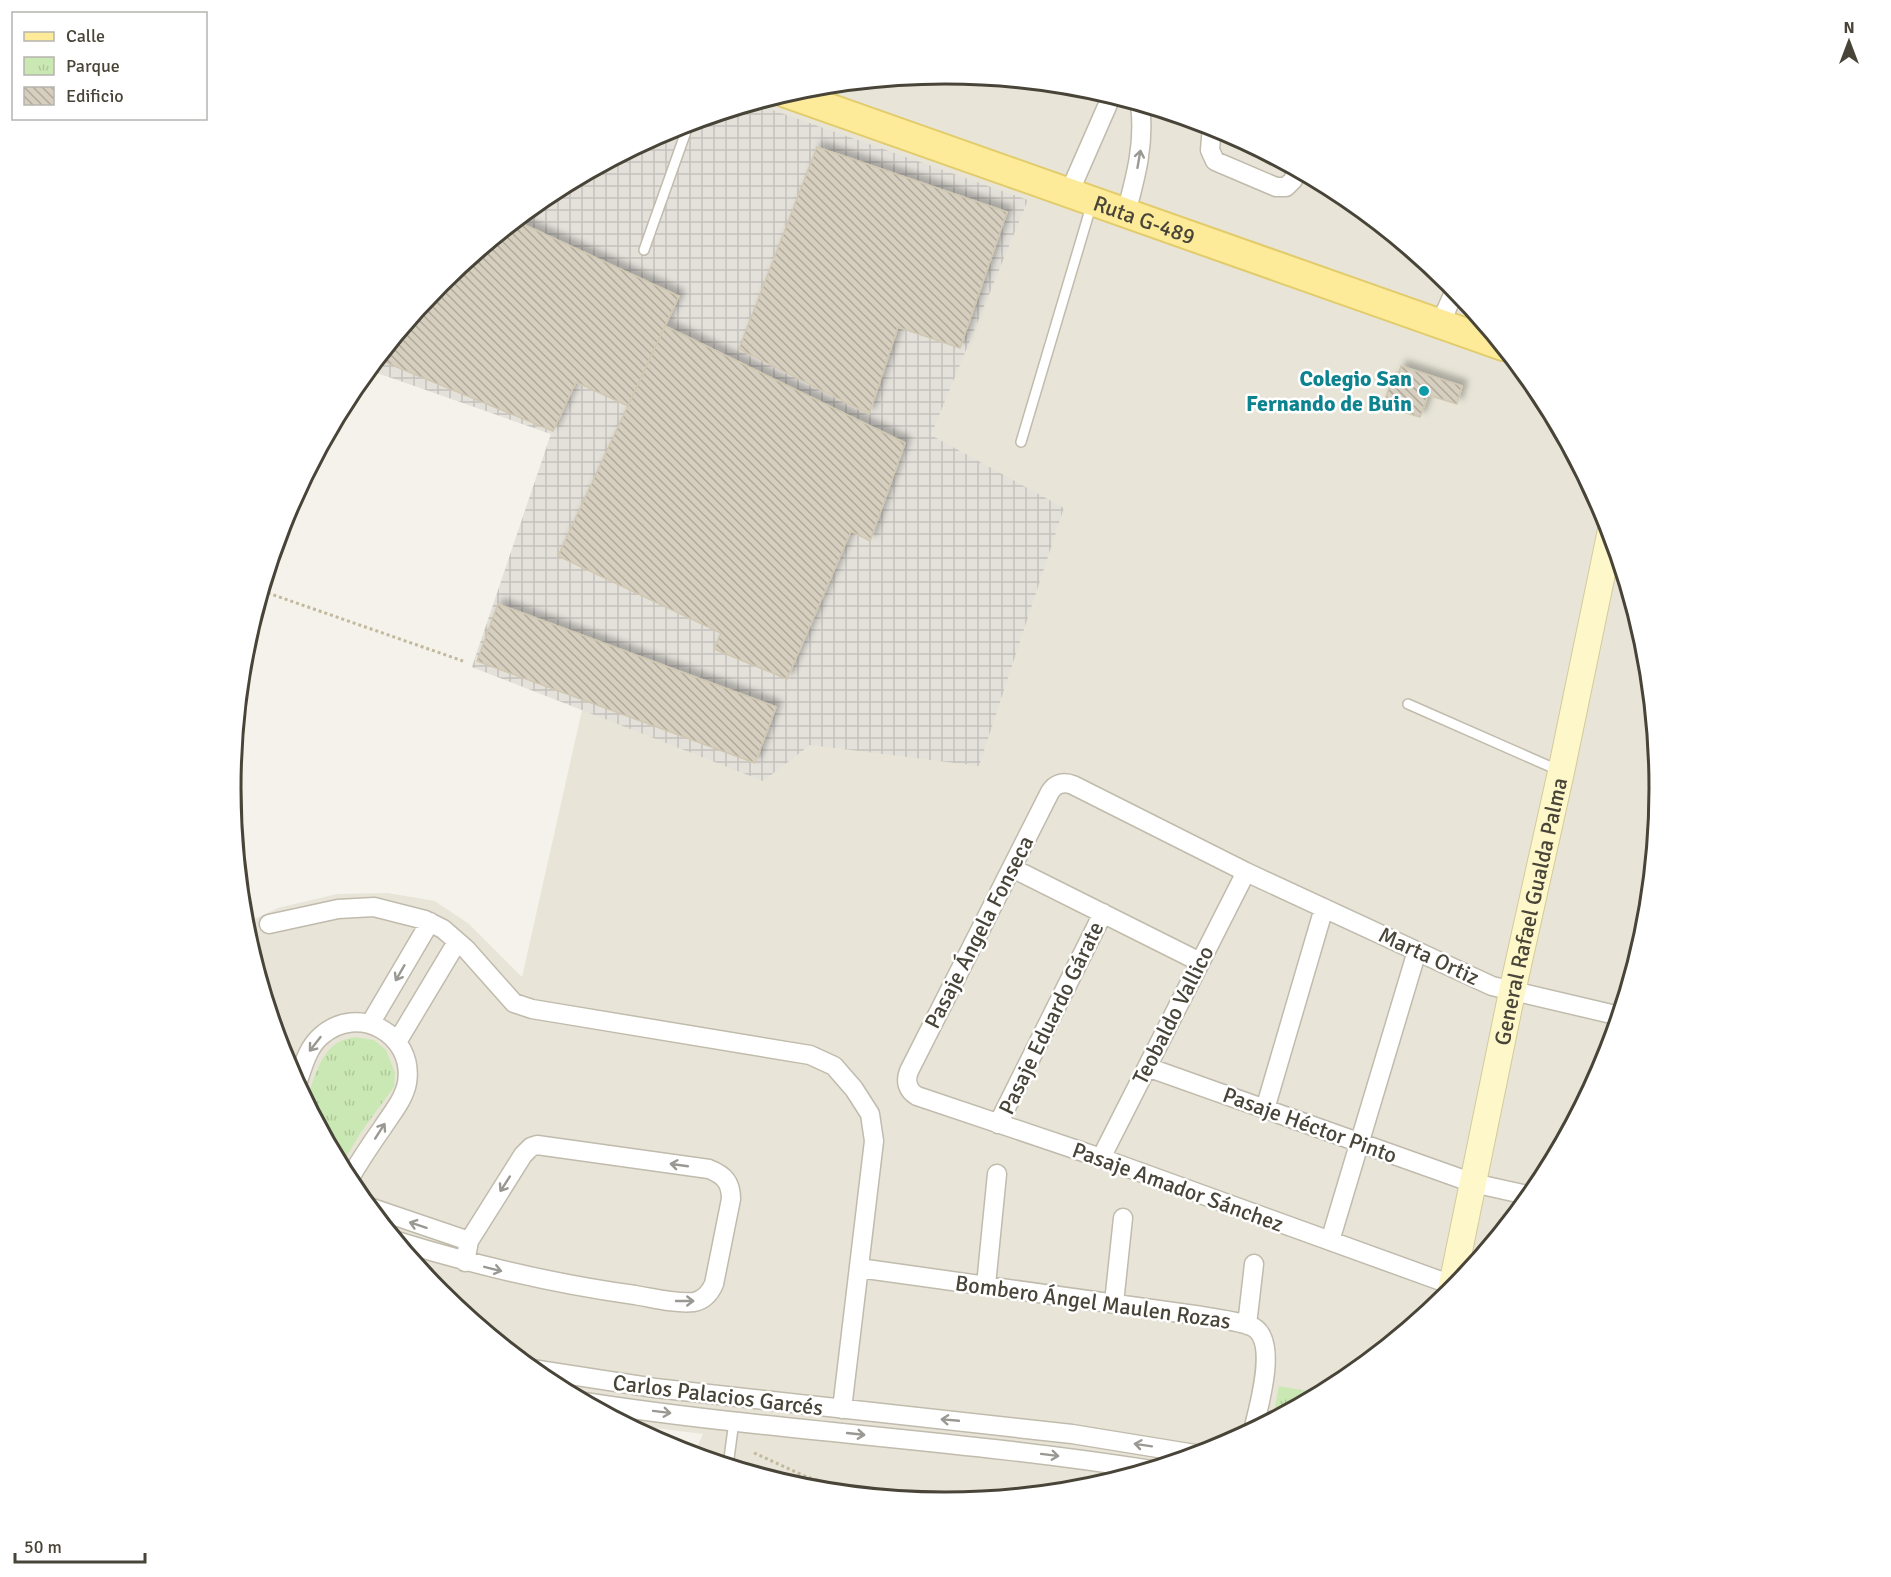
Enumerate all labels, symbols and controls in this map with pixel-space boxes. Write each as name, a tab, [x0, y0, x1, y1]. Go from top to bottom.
legend	[12, 12, 207, 120]
north arrow	[1819, 12, 1879, 72]
text: N	[1843, 18, 1855, 38]
text: Calle	[66, 25, 105, 47]
text: Parque	[66, 55, 120, 77]
text: Edificio	[66, 85, 124, 107]
one-way arrow	[1134, 150, 1145, 170]
street label: Ruta G-489	[1090, 189, 1199, 250]
place label: Colegio San Fernando de Buin	[1246, 365, 1412, 417]
marker: Colegio San Fernando de Buin	[1417, 384, 1431, 398]
street label: General Rafael Gualda Palma	[1488, 775, 1573, 1048]
street label: Pasaje Ángela Fonseca	[919, 831, 1039, 1033]
street label: Pasaje Eduardo Gárate	[993, 917, 1109, 1119]
street label: Marta Ortiz	[1374, 921, 1484, 991]
street label: Teobaldo Vallico	[1127, 941, 1219, 1089]
one-way arrow	[394, 964, 406, 981]
one-way arrow	[309, 1035, 322, 1051]
street label: Pasaje Héctor Pinto	[1219, 1081, 1401, 1169]
one-way arrow	[373, 1123, 386, 1140]
street label: Pasaje Amador Sánchez	[1069, 1136, 1287, 1238]
one-way arrow	[669, 1159, 689, 1170]
one-way arrow	[498, 1175, 510, 1192]
one-way arrow	[409, 1219, 428, 1230]
one-way arrow	[483, 1263, 502, 1275]
street label: Bombero Ángel Maulen Rozas	[954, 1269, 1232, 1335]
one-way arrow	[675, 1295, 695, 1307]
street label: Carlos Palacios Garcés	[611, 1369, 825, 1421]
one-way arrow	[652, 1407, 672, 1418]
one-way arrow	[940, 1414, 960, 1425]
one-way arrow	[846, 1429, 866, 1440]
one-way arrow	[1134, 1439, 1154, 1450]
one-way arrow	[1040, 1450, 1060, 1461]
scale bar	[15, 1526, 146, 1564]
text: 50 m	[24, 1536, 62, 1558]

